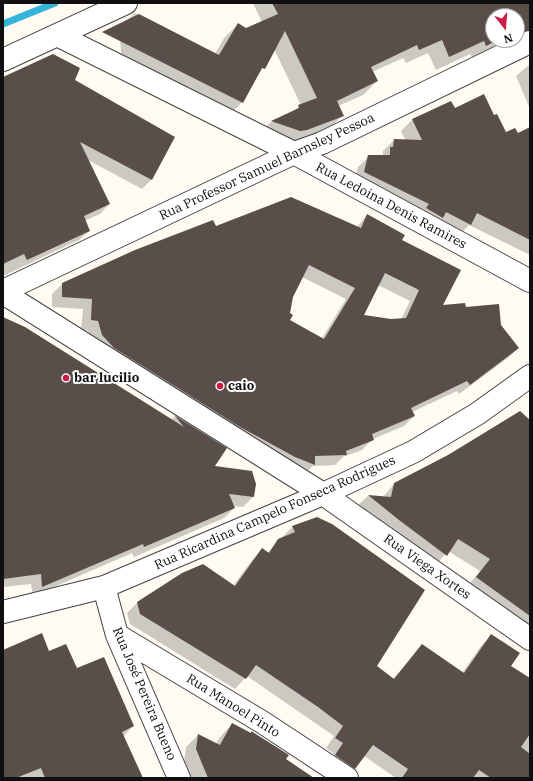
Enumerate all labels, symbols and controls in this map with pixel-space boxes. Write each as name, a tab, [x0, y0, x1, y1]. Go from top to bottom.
north arrow	[485, 8, 525, 48]
text: N	[502, 31, 514, 46]
street label: Rua Professor Samuel Barnsley Pessoa	[157, 110, 377, 224]
street label: Rua Ledoina Denis Ramires	[313, 160, 469, 252]
place label: bar lucilio	[74, 370, 139, 386]
marker: bar lucilio	[61, 373, 71, 383]
place label: caio	[228, 378, 254, 394]
marker: caio	[215, 381, 225, 391]
street label: Rua Ricardina Campelo Fonseca Rodrigues	[152, 453, 398, 573]
street label: Rua Viega Xortes	[380, 531, 474, 603]
street label: Rua José Pereira Bueno	[109, 625, 179, 763]
street label: Rua Manoel Pinto	[183, 671, 283, 741]

